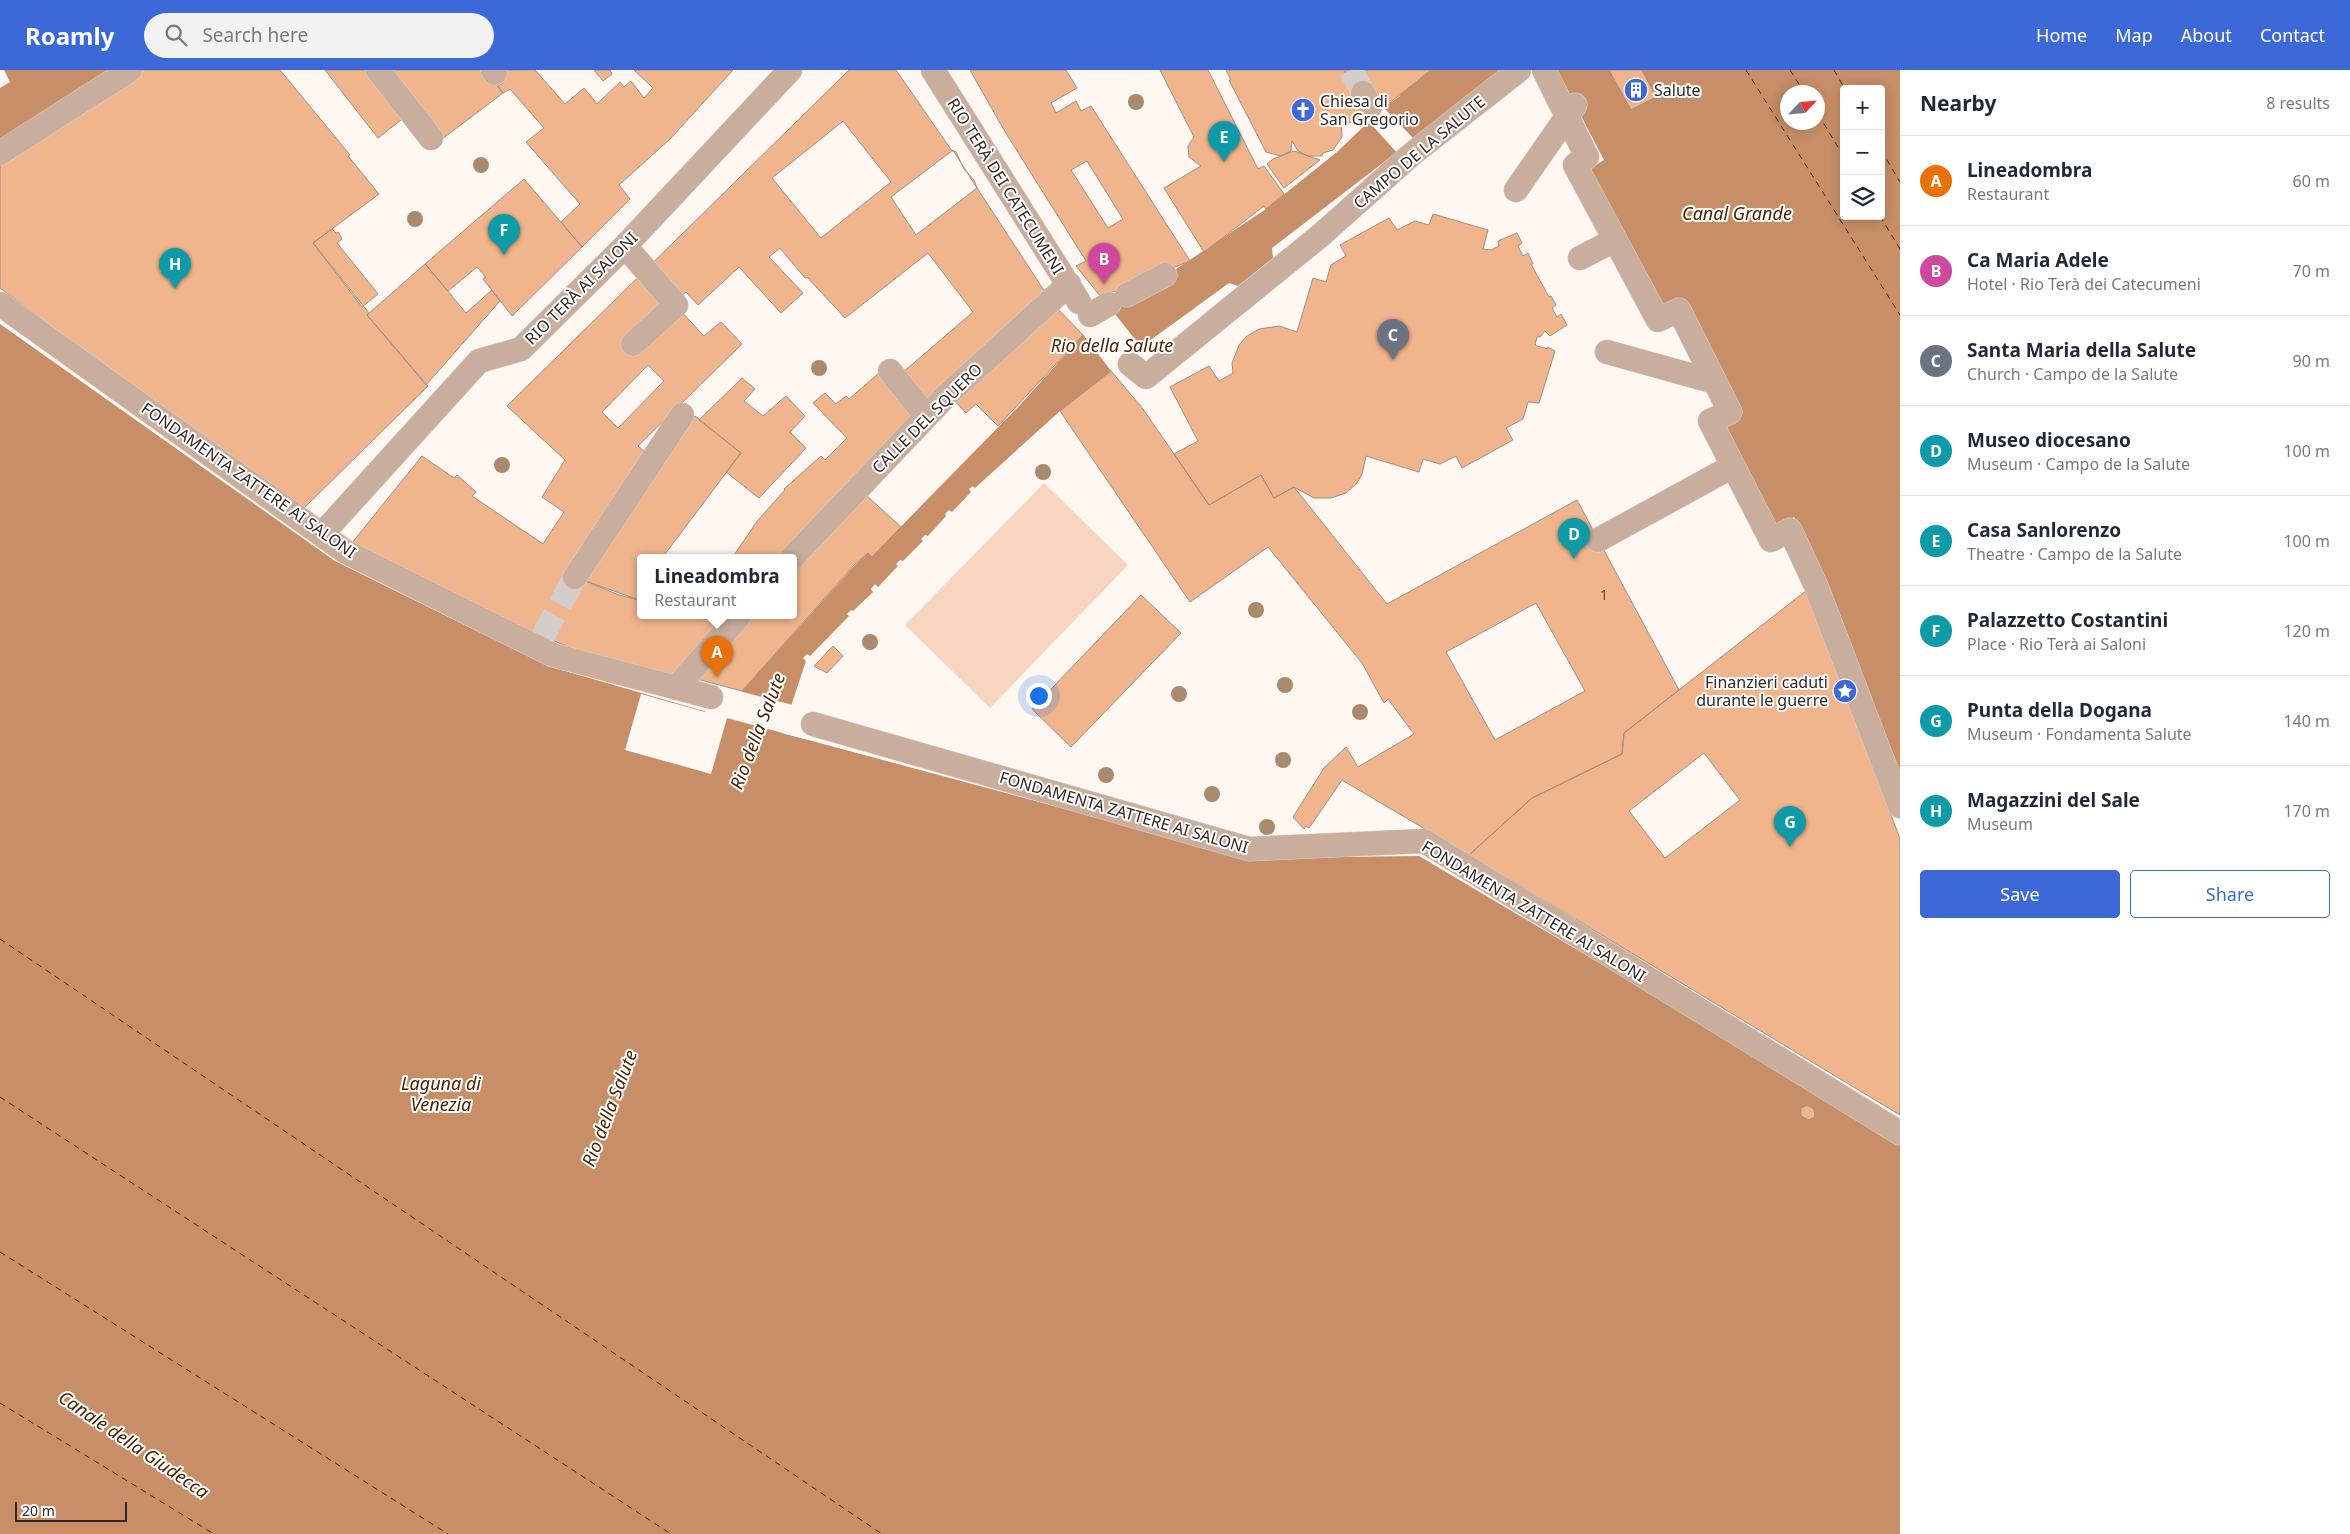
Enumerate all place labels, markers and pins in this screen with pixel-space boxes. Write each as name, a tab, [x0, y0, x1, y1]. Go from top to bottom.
building icon: Salute	[1623, 77, 1649, 103]
place label: Salute	[1654, 79, 1701, 101]
place label: Chiesa di San Gregorio	[1320, 90, 1419, 130]
church icon: Chiesa di San Gregorio	[1290, 97, 1316, 123]
pin: E	[1208, 121, 1240, 162]
pin: F	[488, 214, 520, 255]
pin: B	[1088, 243, 1120, 284]
pin: H	[159, 248, 191, 289]
pin: C	[1377, 319, 1409, 360]
pin: D	[1558, 518, 1590, 559]
pin: A	[701, 636, 733, 677]
place label: Finanzieri caduti durante le guerre	[1696, 671, 1828, 711]
place icon: Finanzieri caduti durante le guerre	[1832, 678, 1858, 704]
pin: G	[1774, 806, 1806, 847]

